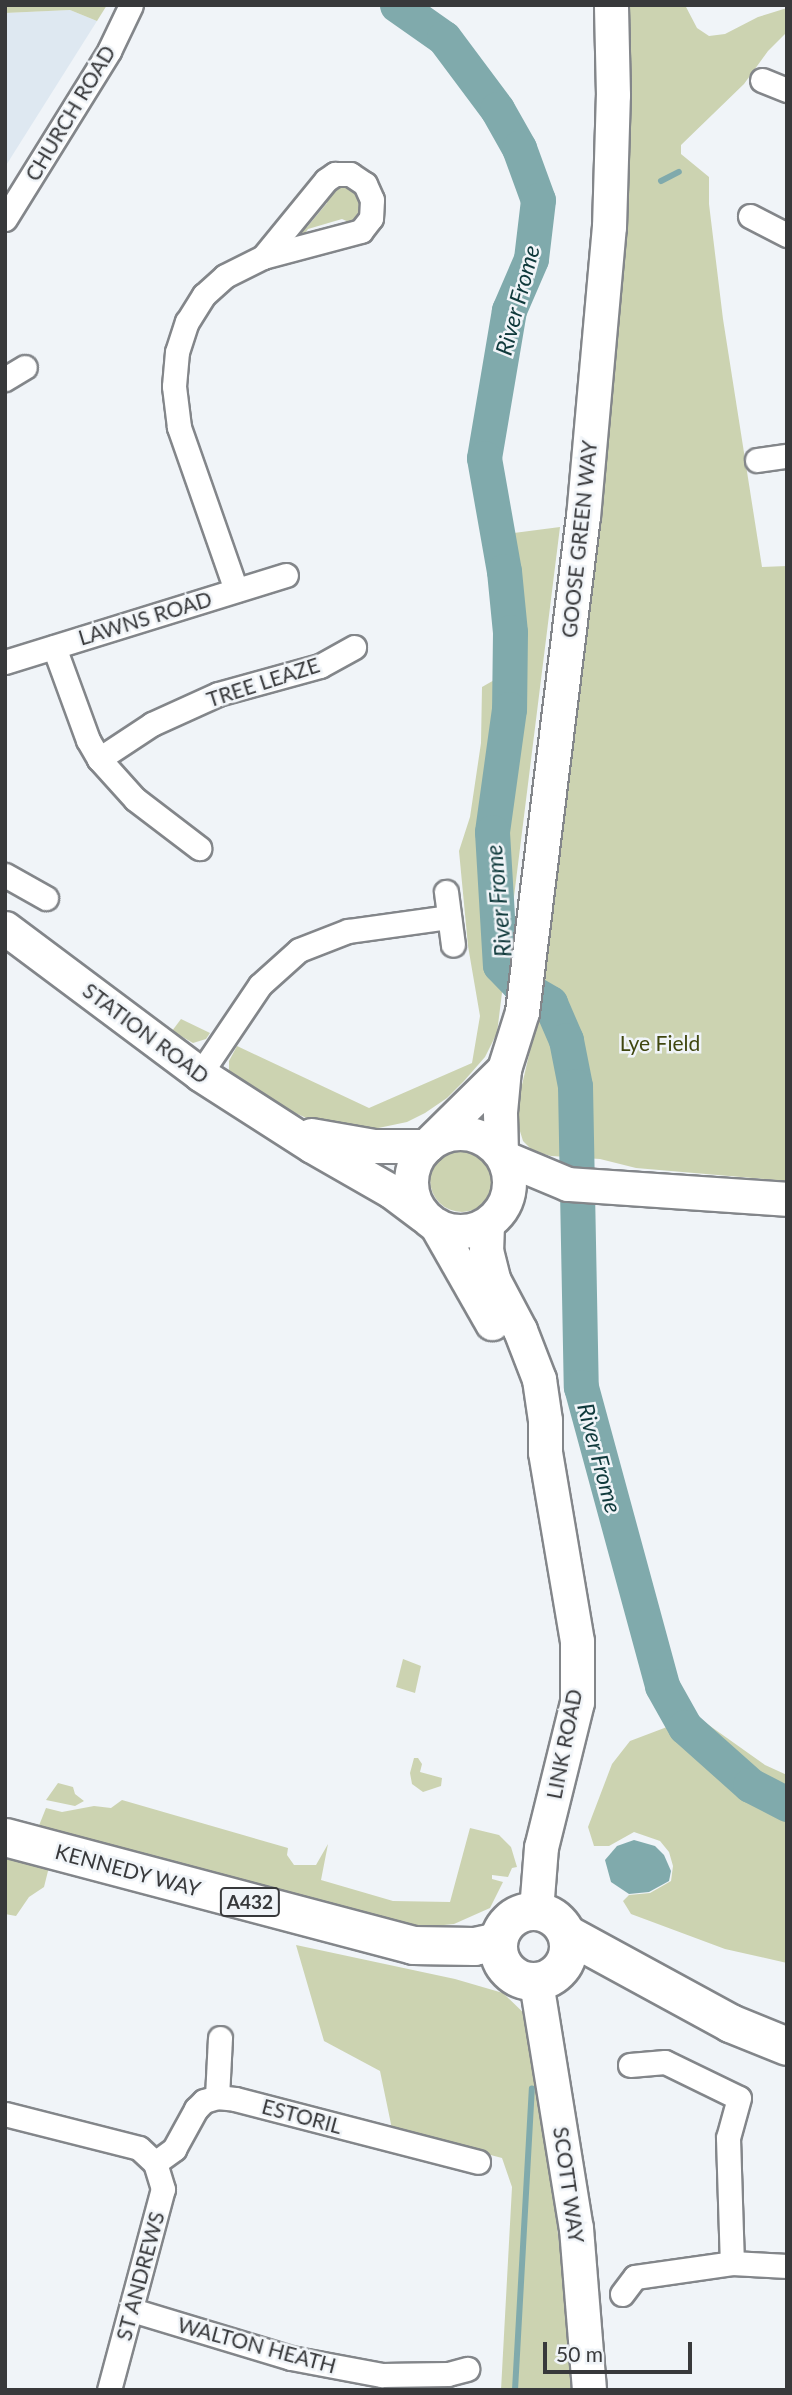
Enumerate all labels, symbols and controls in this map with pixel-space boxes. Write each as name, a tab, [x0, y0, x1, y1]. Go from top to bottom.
street label: CHURCH ROAD	[20, 41, 120, 185]
water label: River Frome	[489, 242, 545, 358]
street label: GOOSE GREEN WAY	[556, 439, 602, 639]
street label: LAWNS ROAD	[75, 586, 215, 650]
street label: TREE LEAZE	[203, 652, 323, 712]
water label: River Frome	[479, 843, 517, 959]
street label: STATION ROAD	[78, 977, 214, 1089]
park label: Lye Field	[620, 1030, 700, 1056]
water label: River Frome	[572, 1400, 628, 1516]
street label: LINK ROAD	[541, 1687, 587, 1801]
street label: KENNEDY WAY	[52, 1838, 204, 1902]
road number: A432	[218, 1886, 282, 1918]
street label: ESTORIL	[259, 2093, 345, 2139]
street label: SCOTT WAY	[548, 2125, 590, 2245]
street label: ST ANDREWS	[111, 2208, 169, 2344]
street label: WALTON HEATH	[175, 2312, 339, 2378]
scale bar	[547, 2328, 696, 2372]
text: 50 m	[556, 2341, 603, 2366]

